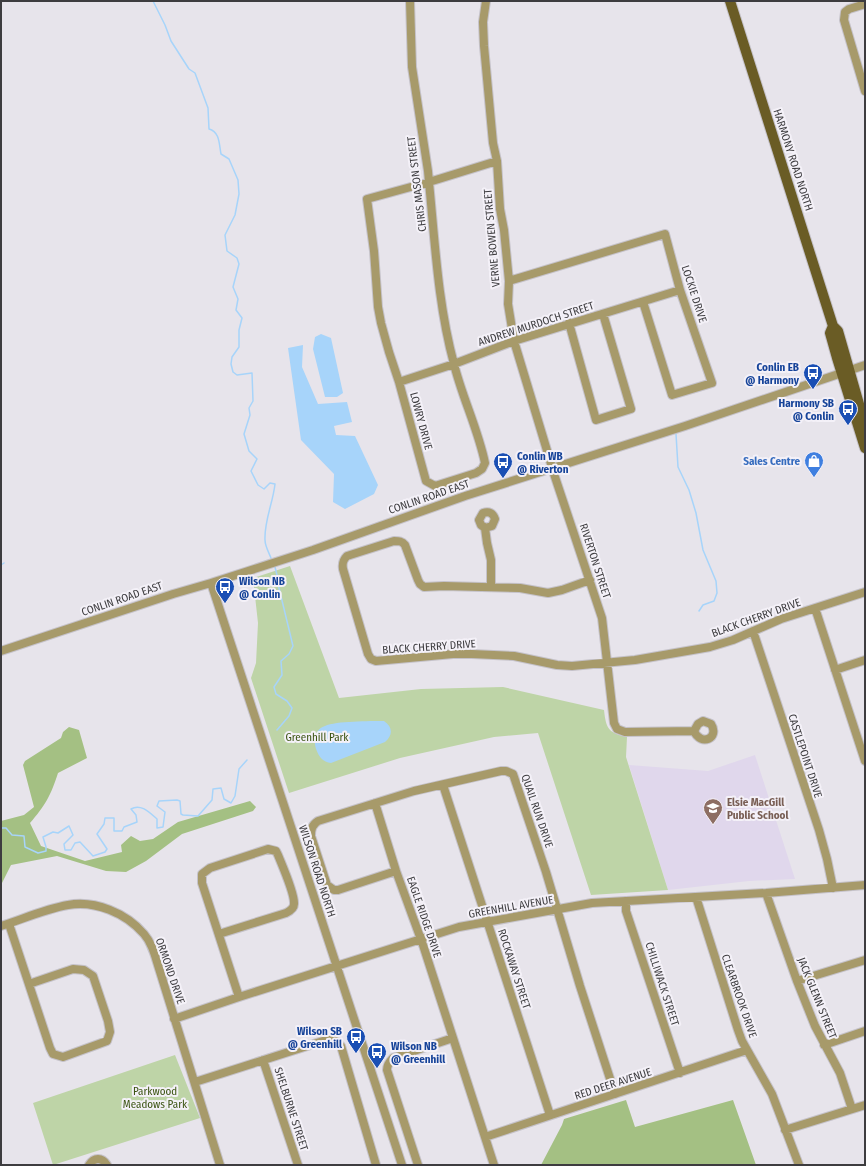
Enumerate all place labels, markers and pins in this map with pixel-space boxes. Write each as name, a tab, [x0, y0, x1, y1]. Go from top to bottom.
place label: Conlin EB @ Harmony	[745, 361, 800, 387]
bus stop icon: Conlin EB @ Harmony	[802, 362, 824, 390]
place label: Harmony SB @ Conlin	[779, 397, 834, 423]
bus stop icon: Harmony SB @ Conlin	[837, 398, 859, 426]
place label: Conlin WB @ Riverton	[517, 450, 569, 476]
shop icon: Sales Centre	[803, 450, 825, 478]
bus stop icon: Conlin WB @ Riverton	[492, 451, 514, 479]
place label: Sales Centre	[743, 455, 800, 468]
place label: Wilson NB @ Conlin	[239, 575, 285, 601]
bus stop icon: Wilson NB @ Conlin	[214, 576, 236, 604]
place label: Elsie MacGill Public School	[727, 796, 789, 822]
school or university icon: Elsie MacGill Public School	[702, 797, 724, 825]
place label: Wilson SB @ Greenhill	[288, 1025, 343, 1051]
bus stop icon: Wilson SB @ Greenhill	[345, 1026, 367, 1054]
place label: Wilson NB @ Greenhill	[391, 1040, 446, 1066]
bus stop icon: Wilson NB @ Greenhill	[366, 1041, 388, 1069]

